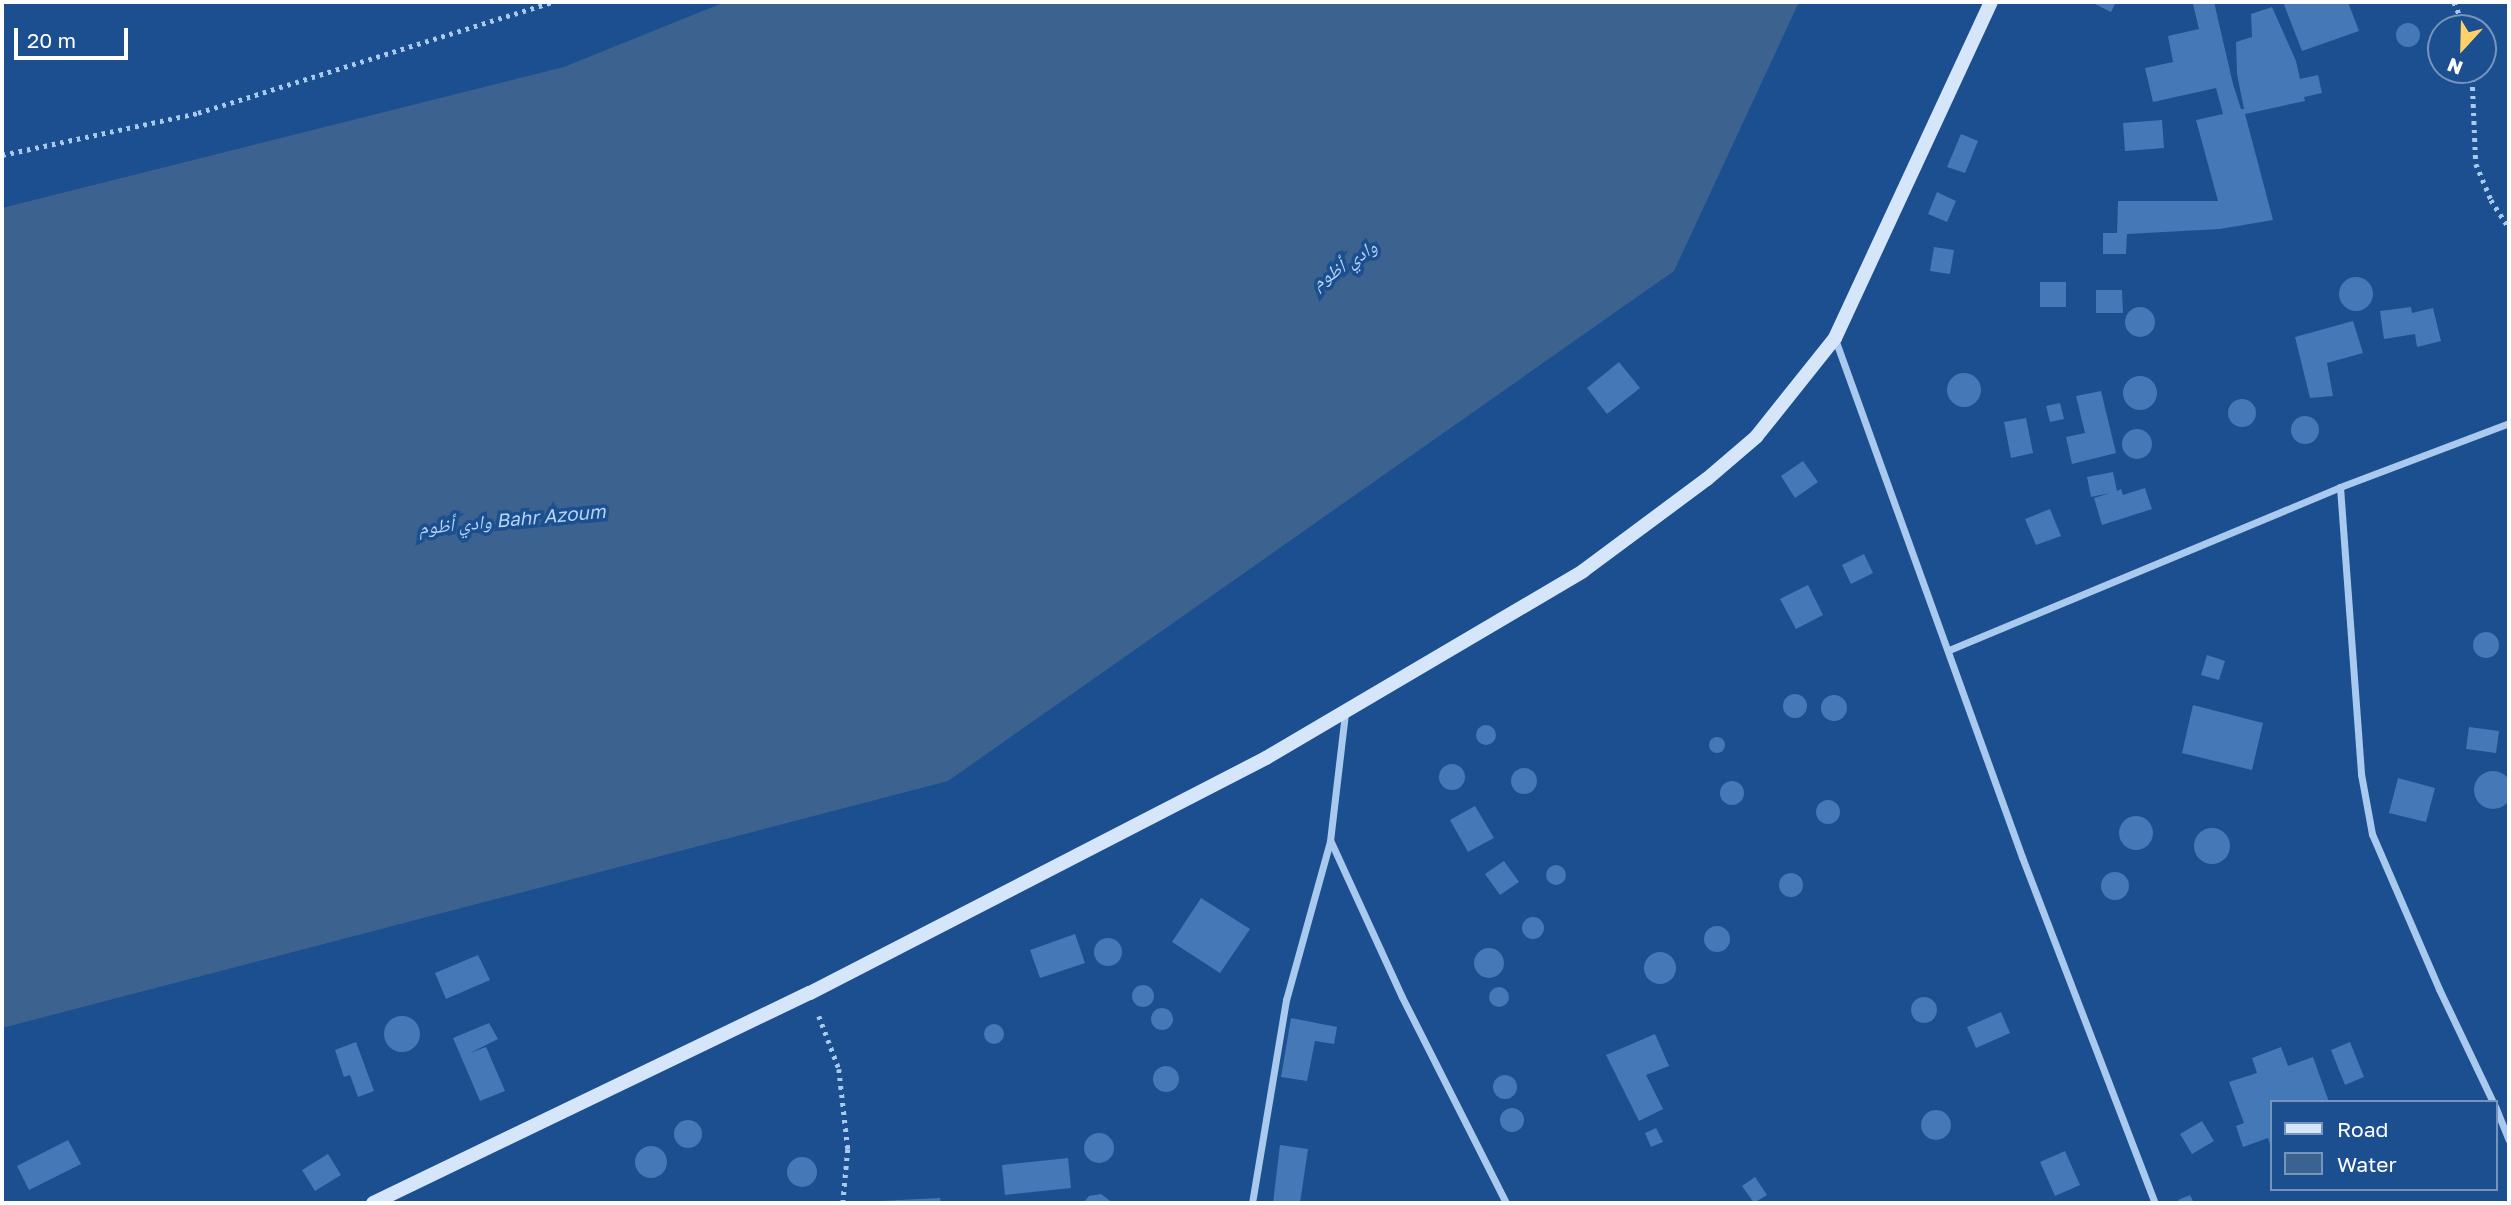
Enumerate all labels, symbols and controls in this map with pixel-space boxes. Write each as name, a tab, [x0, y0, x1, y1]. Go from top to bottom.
scale bar	[18, 14, 131, 58]
north arrow	[2427, 14, 2497, 84]
text: 20 m	[27, 27, 76, 53]
text: N	[2444, 54, 2466, 80]
water label: وادي أظوم	[1307, 235, 1381, 293]
water label: وادي أظوم Bahr Azoum	[418, 499, 606, 539]
legend	[2270, 1100, 2497, 1191]
text: Road	[2337, 1116, 2388, 1142]
text: Water	[2337, 1151, 2397, 1177]

